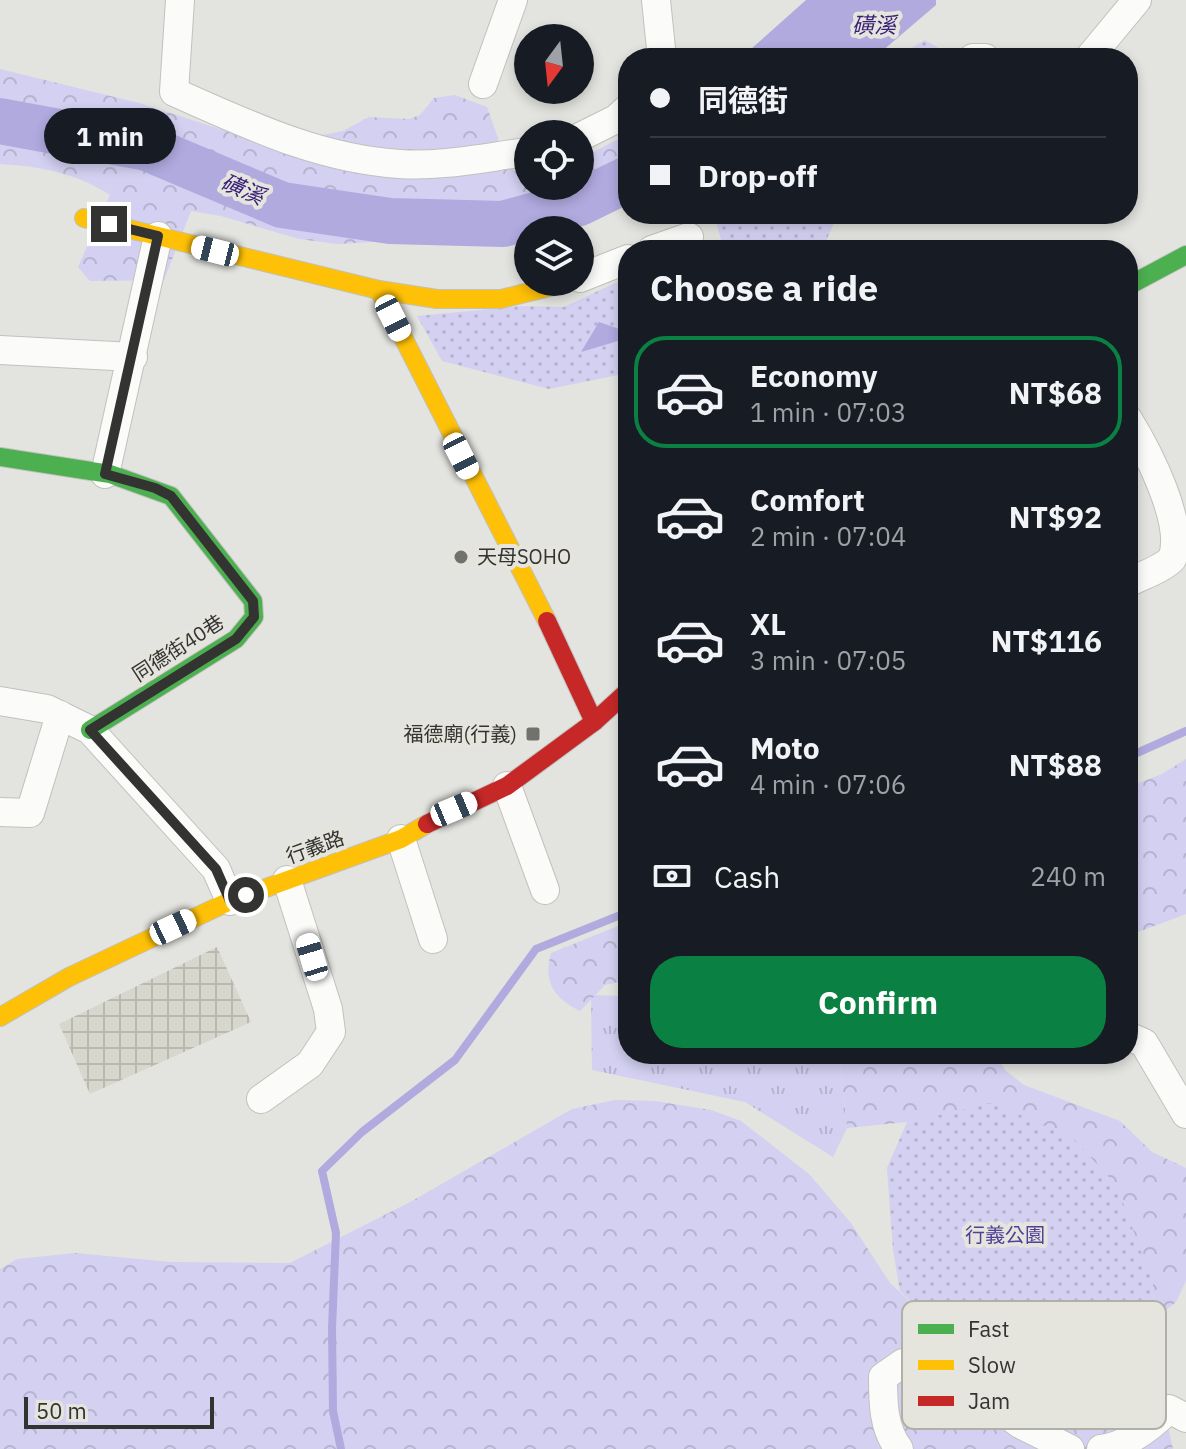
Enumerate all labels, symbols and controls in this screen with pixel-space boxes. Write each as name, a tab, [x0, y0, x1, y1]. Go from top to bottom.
water label: 磺溪	[852, 10, 899, 39]
north arrow	[514, 24, 594, 104]
map controls	[514, 24, 594, 296]
text: 同德街	[698, 80, 788, 119]
callout: 1 min	[43, 108, 175, 164]
text: 1 min	[76, 119, 144, 153]
button: locate	[514, 120, 594, 200]
text: Drop-off	[698, 156, 817, 195]
water label: 磺溪	[217, 167, 272, 212]
route end	[91, 206, 127, 242]
button: layers	[514, 216, 594, 296]
car	[189, 234, 241, 268]
text: Choose a ride	[650, 264, 878, 311]
car	[371, 291, 415, 345]
icon: car	[654, 356, 726, 428]
text: Economy	[750, 356, 878, 395]
text: NT$68	[1009, 373, 1102, 412]
text: 1 min · 07:03	[750, 395, 906, 429]
car	[439, 429, 483, 483]
icon: car	[654, 480, 726, 552]
text: Comfort	[750, 480, 865, 519]
text: NT$92	[1009, 497, 1102, 536]
text: 2 min · 07:04	[750, 519, 906, 553]
place label: 天母SOHO	[477, 543, 571, 570]
marker: 天母SOHO	[452, 548, 470, 566]
icon: car	[654, 604, 726, 676]
text: XL	[750, 604, 786, 643]
street label: 同德街40巷	[127, 608, 229, 687]
text: NT$116	[991, 621, 1102, 660]
text: 3 min · 07:05	[750, 643, 906, 677]
place label: 福德廟(行義)	[404, 720, 517, 747]
marker: 福德廟(行義)	[524, 725, 542, 743]
icon: car	[654, 728, 726, 800]
text: Moto	[750, 728, 820, 767]
text: NT$88	[1009, 745, 1102, 784]
text: 4 min · 07:06	[750, 767, 906, 801]
car	[427, 789, 481, 829]
street label: 行義路	[282, 824, 348, 869]
icon: cash	[650, 854, 694, 898]
text: Cash	[714, 857, 780, 896]
text: 240 m	[1030, 859, 1106, 893]
route start	[228, 877, 264, 913]
car	[146, 906, 200, 948]
car	[294, 931, 330, 983]
button: Confirm	[650, 956, 1106, 1048]
park label: 行義公園	[965, 1221, 1045, 1248]
legend	[902, 1301, 1166, 1429]
text: Fast	[968, 1314, 1009, 1343]
text: Slow	[968, 1350, 1016, 1379]
text: Jam	[968, 1386, 1010, 1415]
scale bar	[24, 1393, 214, 1429]
text: 50 m	[36, 1396, 87, 1425]

